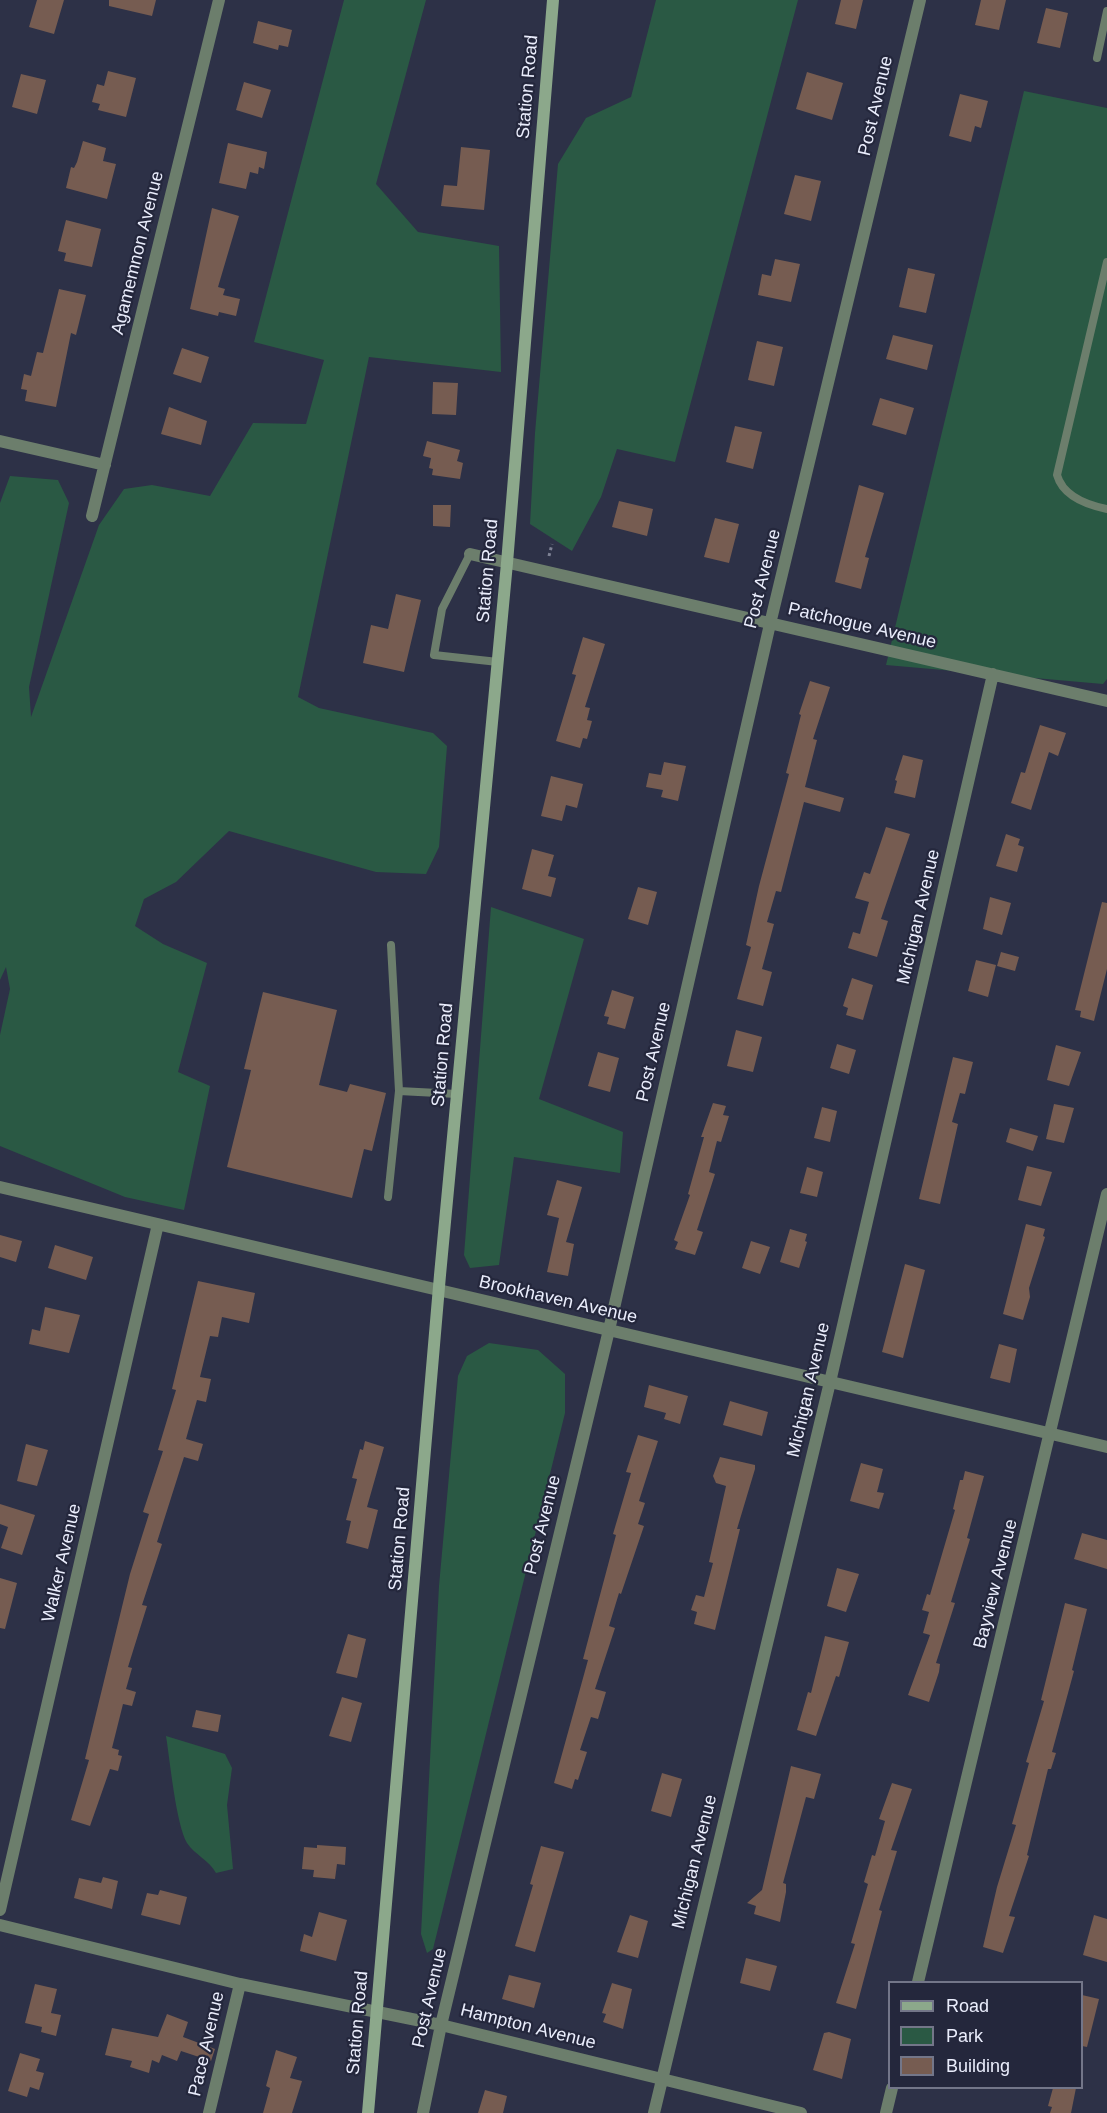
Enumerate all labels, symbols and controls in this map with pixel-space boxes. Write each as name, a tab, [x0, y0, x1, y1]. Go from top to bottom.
street label: Station Road	[513, 34, 543, 140]
street label: Post Avenue	[854, 54, 898, 158]
street label: Agamemnon Avenue	[107, 169, 169, 337]
street label: Station Road	[473, 518, 503, 624]
street label: Post Avenue	[740, 527, 786, 631]
street label: Patchogue Avenue	[786, 598, 938, 654]
street label: Michigan Avenue	[893, 847, 945, 987]
street label: Post Avenue	[632, 1000, 676, 1104]
street label: Station Road	[428, 1002, 458, 1108]
street label: Brookhaven Avenue	[477, 1271, 639, 1329]
street label: Michigan Avenue	[783, 1320, 835, 1460]
street label: Post Avenue	[520, 1473, 566, 1577]
street label: Station Road	[385, 1486, 415, 1592]
street label: Walker Avenue	[38, 1502, 86, 1624]
street label: Bayview Avenue	[969, 1517, 1023, 1651]
street label: Michigan Avenue	[668, 1793, 722, 1931]
street label: Post Avenue	[408, 1946, 452, 2050]
street label: Station Road	[343, 1970, 373, 2076]
legend	[888, 1981, 1083, 2089]
street label: Pace Avenue	[184, 1990, 230, 2098]
text: Road	[946, 1996, 989, 2016]
street label: Hampton Avenue	[458, 2000, 598, 2054]
text: Park	[946, 2026, 983, 2046]
text: Building	[946, 2056, 1010, 2076]

